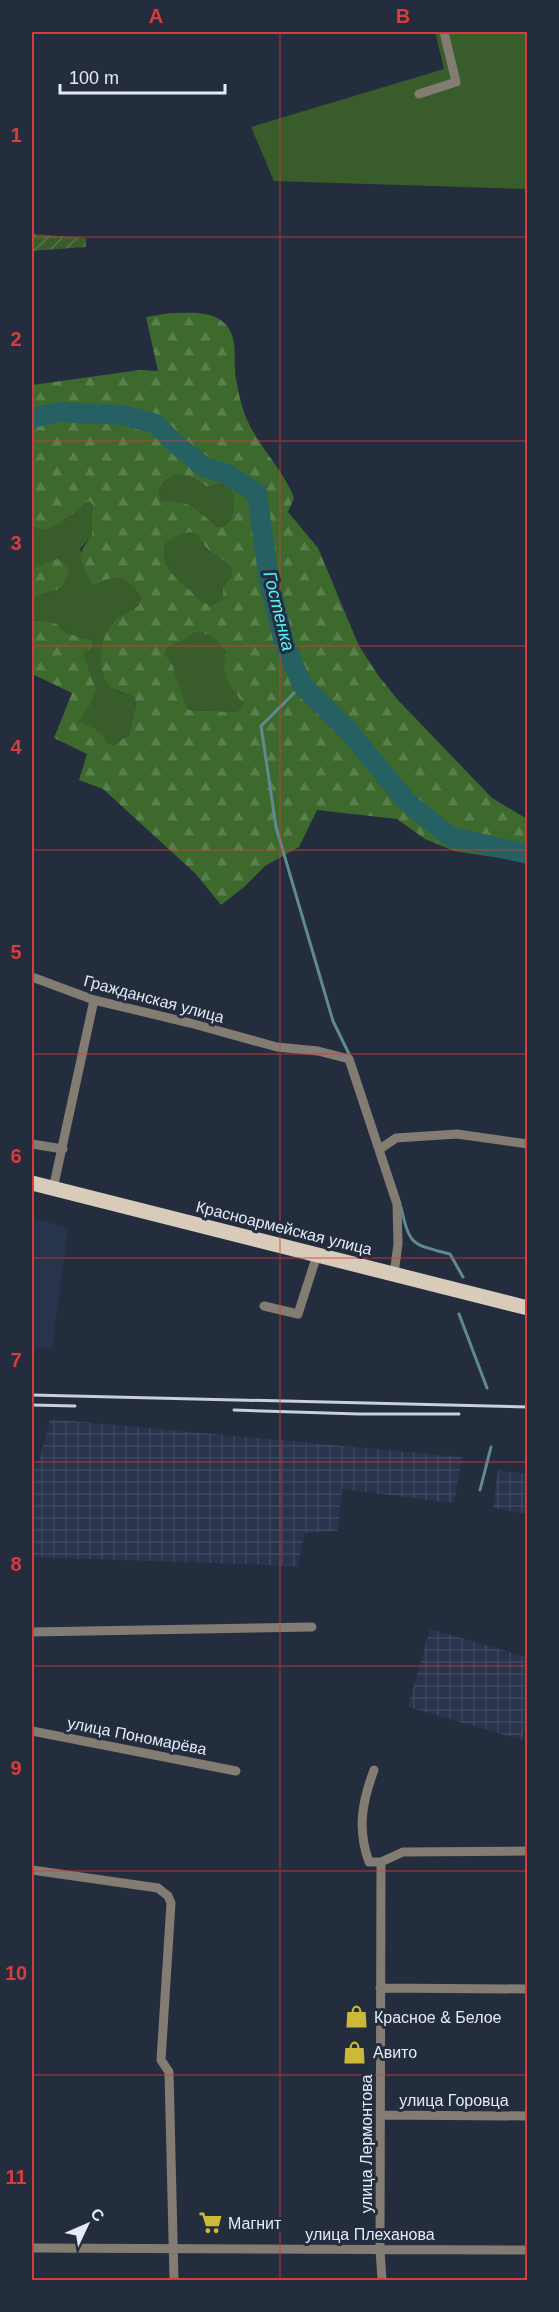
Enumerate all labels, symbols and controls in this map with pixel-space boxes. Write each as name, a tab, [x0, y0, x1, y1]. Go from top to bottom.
text: A	[149, 5, 163, 27]
text: B	[396, 5, 410, 27]
scale bar	[60, 57, 225, 95]
text: 100 m	[69, 68, 119, 88]
text: 1	[10, 124, 22, 146]
text: 2	[10, 328, 22, 350]
text: 3	[10, 532, 22, 554]
water label: Гостенка	[259, 569, 299, 653]
text: 4	[10, 736, 22, 758]
text: 5	[10, 941, 22, 963]
street label: Гражданская улица	[82, 972, 226, 1026]
text: 6	[10, 1145, 22, 1167]
street label: Красноармейская улица	[194, 1198, 374, 1258]
text: 7	[10, 1349, 22, 1371]
text: 8	[10, 1553, 22, 1575]
street label: улица Пономарёва	[66, 1714, 208, 1758]
text: 9	[10, 1757, 22, 1779]
text: 10	[5, 1962, 27, 1984]
shop icon: Красное & Белое	[343, 2004, 369, 2030]
place label: Красное & Белое	[374, 2009, 502, 2026]
shop icon: Авито	[342, 2039, 368, 2065]
place label: Авито	[373, 2044, 417, 2061]
street label: улица Лермонтова	[358, 2075, 375, 2213]
street label: улица Горовца	[399, 2092, 509, 2109]
text: 11	[5, 2166, 27, 2188]
north arrow	[57, 2195, 117, 2255]
text: С	[87, 2205, 108, 2225]
supermarket icon: Магнит	[197, 2210, 223, 2236]
place label: Магнит	[228, 2215, 282, 2232]
street label: улица Плеханова	[305, 2226, 435, 2243]

